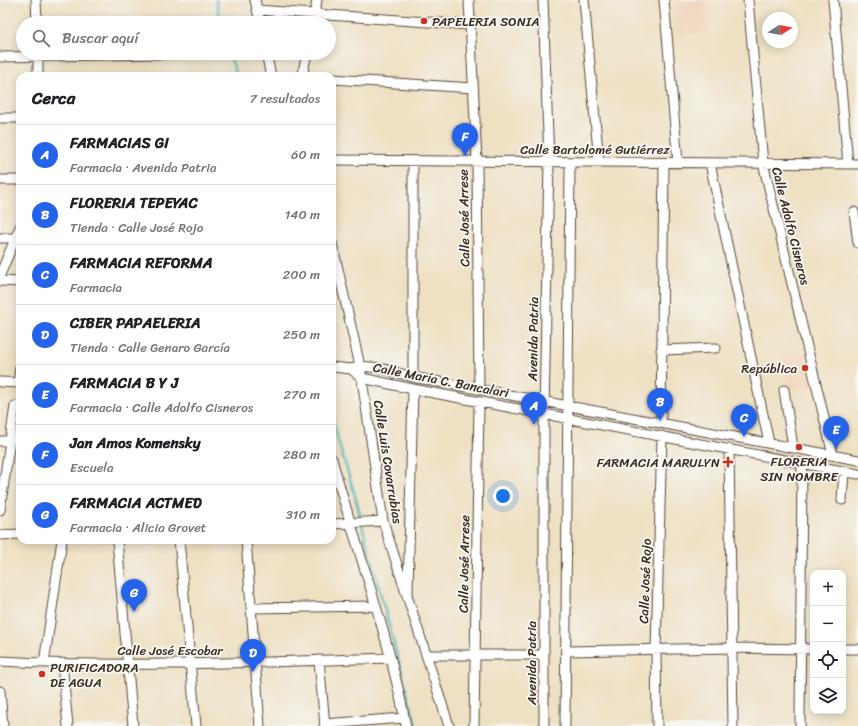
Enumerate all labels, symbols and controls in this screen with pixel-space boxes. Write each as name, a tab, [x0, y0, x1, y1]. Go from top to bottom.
place label: PAPELERIA SONIA	[432, 10, 540, 33]
north arrow	[762, 12, 798, 48]
search box	[16, 16, 336, 60]
marker: PAPELERIA SONIA	[419, 16, 429, 26]
text: Buscar aquí	[62, 25, 139, 51]
icon: search	[30, 27, 52, 49]
text: Cerca	[32, 83, 75, 113]
text: 7 resultados	[250, 87, 320, 110]
pin: F	[452, 123, 478, 156]
text: FARMACIAS GI	[70, 130, 169, 156]
street label: Calle Bartolomé Gutiérrez	[520, 138, 671, 161]
text: A	[41, 143, 49, 166]
text: 60 m	[291, 143, 320, 166]
text: Farmacia · Avenida Patria	[70, 156, 216, 179]
street label: Calle Adolfo Cisneros	[765, 165, 817, 288]
street label: Calle José Arrese	[452, 169, 476, 267]
text: FLORERIA TEPEYAC	[70, 190, 198, 216]
text: B	[41, 203, 49, 226]
text: 140 m	[285, 203, 320, 226]
text: Tienda · Calle José Rojo	[70, 216, 203, 239]
text: FARMACIA REFORMA	[70, 250, 213, 276]
text: C	[41, 263, 49, 286]
text: 200 m	[283, 263, 320, 286]
text: Farmacia	[70, 276, 122, 299]
street label: Avenida Patria	[521, 296, 545, 382]
text: CIBER PAPAELERIA	[70, 310, 201, 336]
text: D	[41, 323, 49, 346]
text: 250 m	[283, 323, 320, 346]
text: Tienda · Calle Genaro García	[70, 336, 230, 359]
street label: Calle María C. Bancalari	[371, 356, 511, 404]
place label: República	[741, 357, 797, 380]
marker: República	[800, 363, 810, 373]
text: FARMACIA B Y J	[70, 370, 178, 396]
text: E	[41, 383, 49, 406]
text: 270 m	[283, 383, 320, 406]
pin: B	[647, 388, 673, 421]
pin: A	[521, 392, 547, 425]
text: Farmacia · Calle Adolfo Cisneros	[70, 396, 253, 419]
street label: Calle Luis Covarrubias	[367, 398, 409, 526]
pin: C	[731, 404, 757, 437]
pin: E	[823, 416, 849, 449]
text: Jan Amos Komensky	[70, 430, 200, 456]
marker: FLORERIA SIN NOMBRE	[794, 442, 804, 452]
text: F	[41, 443, 49, 466]
text: 280 m	[283, 443, 320, 466]
place label: FLORERIA SIN NOMBRE	[760, 450, 838, 488]
place label: FARMACIA MARULYN	[597, 451, 720, 474]
text: Escuela	[70, 456, 114, 479]
marker: FARMACIA MARULYN	[723, 457, 733, 467]
your location	[493, 486, 513, 506]
text: FARMACIA ACTMED	[70, 490, 202, 516]
text: G	[41, 503, 49, 526]
text: 310 m	[286, 503, 320, 526]
street label: Calle José Arrese	[452, 515, 476, 613]
text: Farmacia · Alicia Grovet	[70, 516, 207, 539]
street label: Calle José Rojo	[632, 538, 658, 624]
map controls	[810, 570, 846, 714]
button: +	[810, 570, 846, 606]
pin: G	[121, 579, 147, 612]
button: −	[810, 606, 846, 642]
street label: Avenida Patria	[520, 620, 543, 706]
street label: Calle José Escobar	[117, 639, 223, 662]
pin: D	[240, 639, 266, 672]
button: locate	[810, 642, 846, 678]
place label: PURIFICADORA DE AGUA	[50, 656, 139, 694]
marker: PURIFICADORA DE AGUA	[37, 669, 47, 679]
button: layers	[810, 678, 846, 714]

